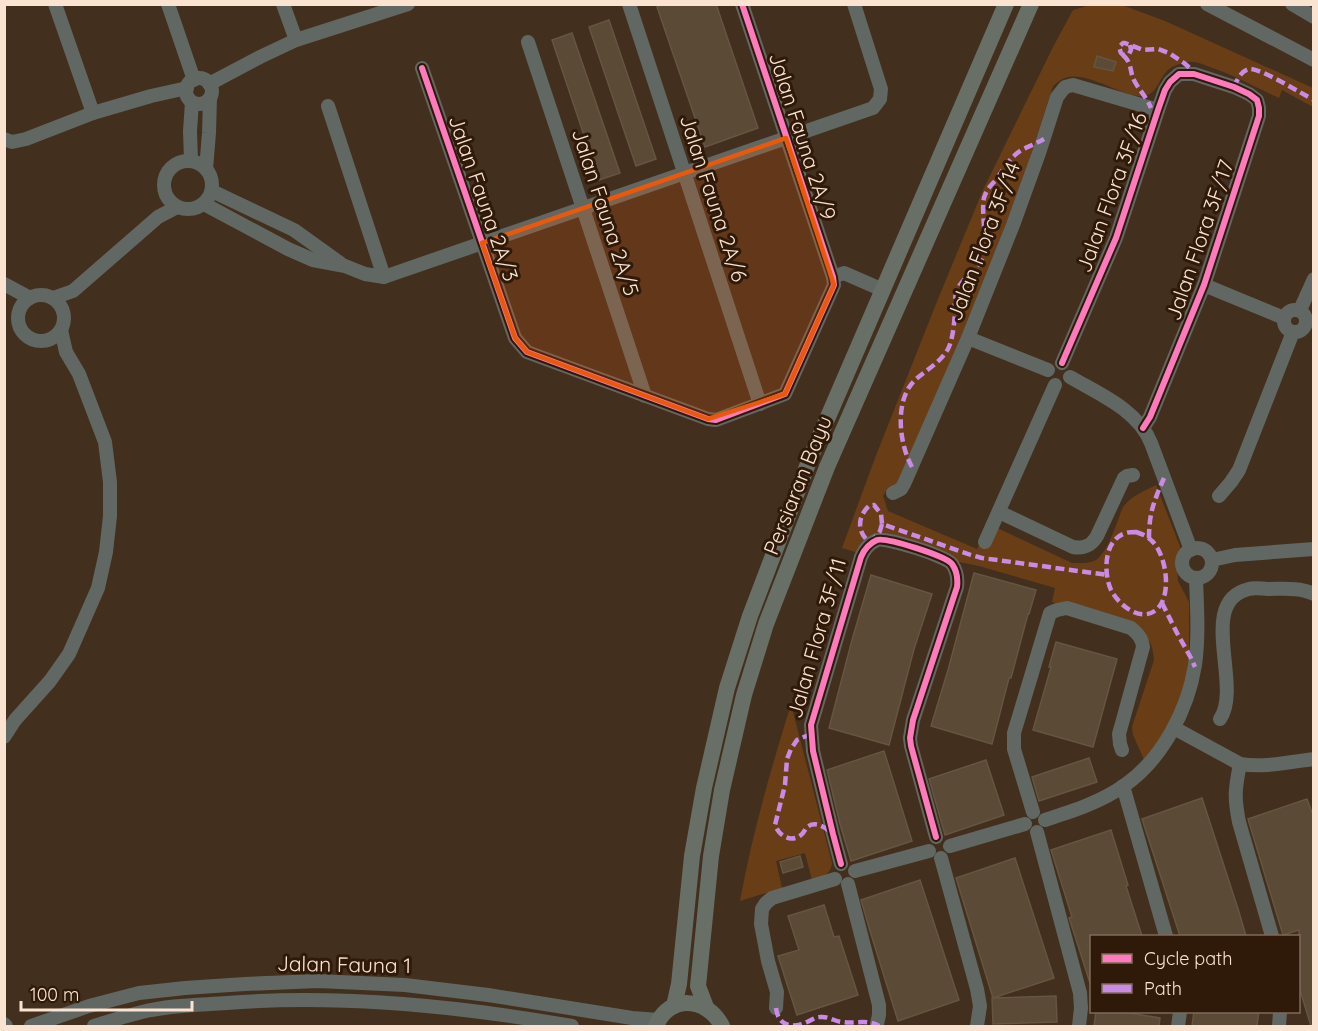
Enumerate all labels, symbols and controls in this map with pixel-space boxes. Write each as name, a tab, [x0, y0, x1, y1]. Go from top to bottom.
street label: Jalan Fauna 2A/9	[764, 49, 842, 223]
street label: Jalan Flora 3F/16	[1070, 108, 1152, 276]
street label: Jalan Fauna 2A/6	[675, 111, 753, 285]
street label: Jalan Fauna 2A/3	[443, 112, 525, 284]
street label: Jalan Fauna 2A/5	[567, 125, 645, 299]
street label: Jalan Flora 3F/17	[1159, 156, 1239, 324]
street label: Jalan Flora 3F/14	[941, 158, 1025, 324]
street label: Persiaran Bayu	[757, 412, 837, 558]
street label: Jalan Flora 3F/11	[781, 555, 851, 721]
legend	[1090, 935, 1300, 1013]
text: Cycle path	[1144, 947, 1232, 970]
street label: Jalan Fauna 1	[277, 950, 411, 978]
scale bar	[21, 974, 192, 1012]
text: Path	[1144, 977, 1182, 1000]
text: 100 m	[30, 983, 79, 1006]

